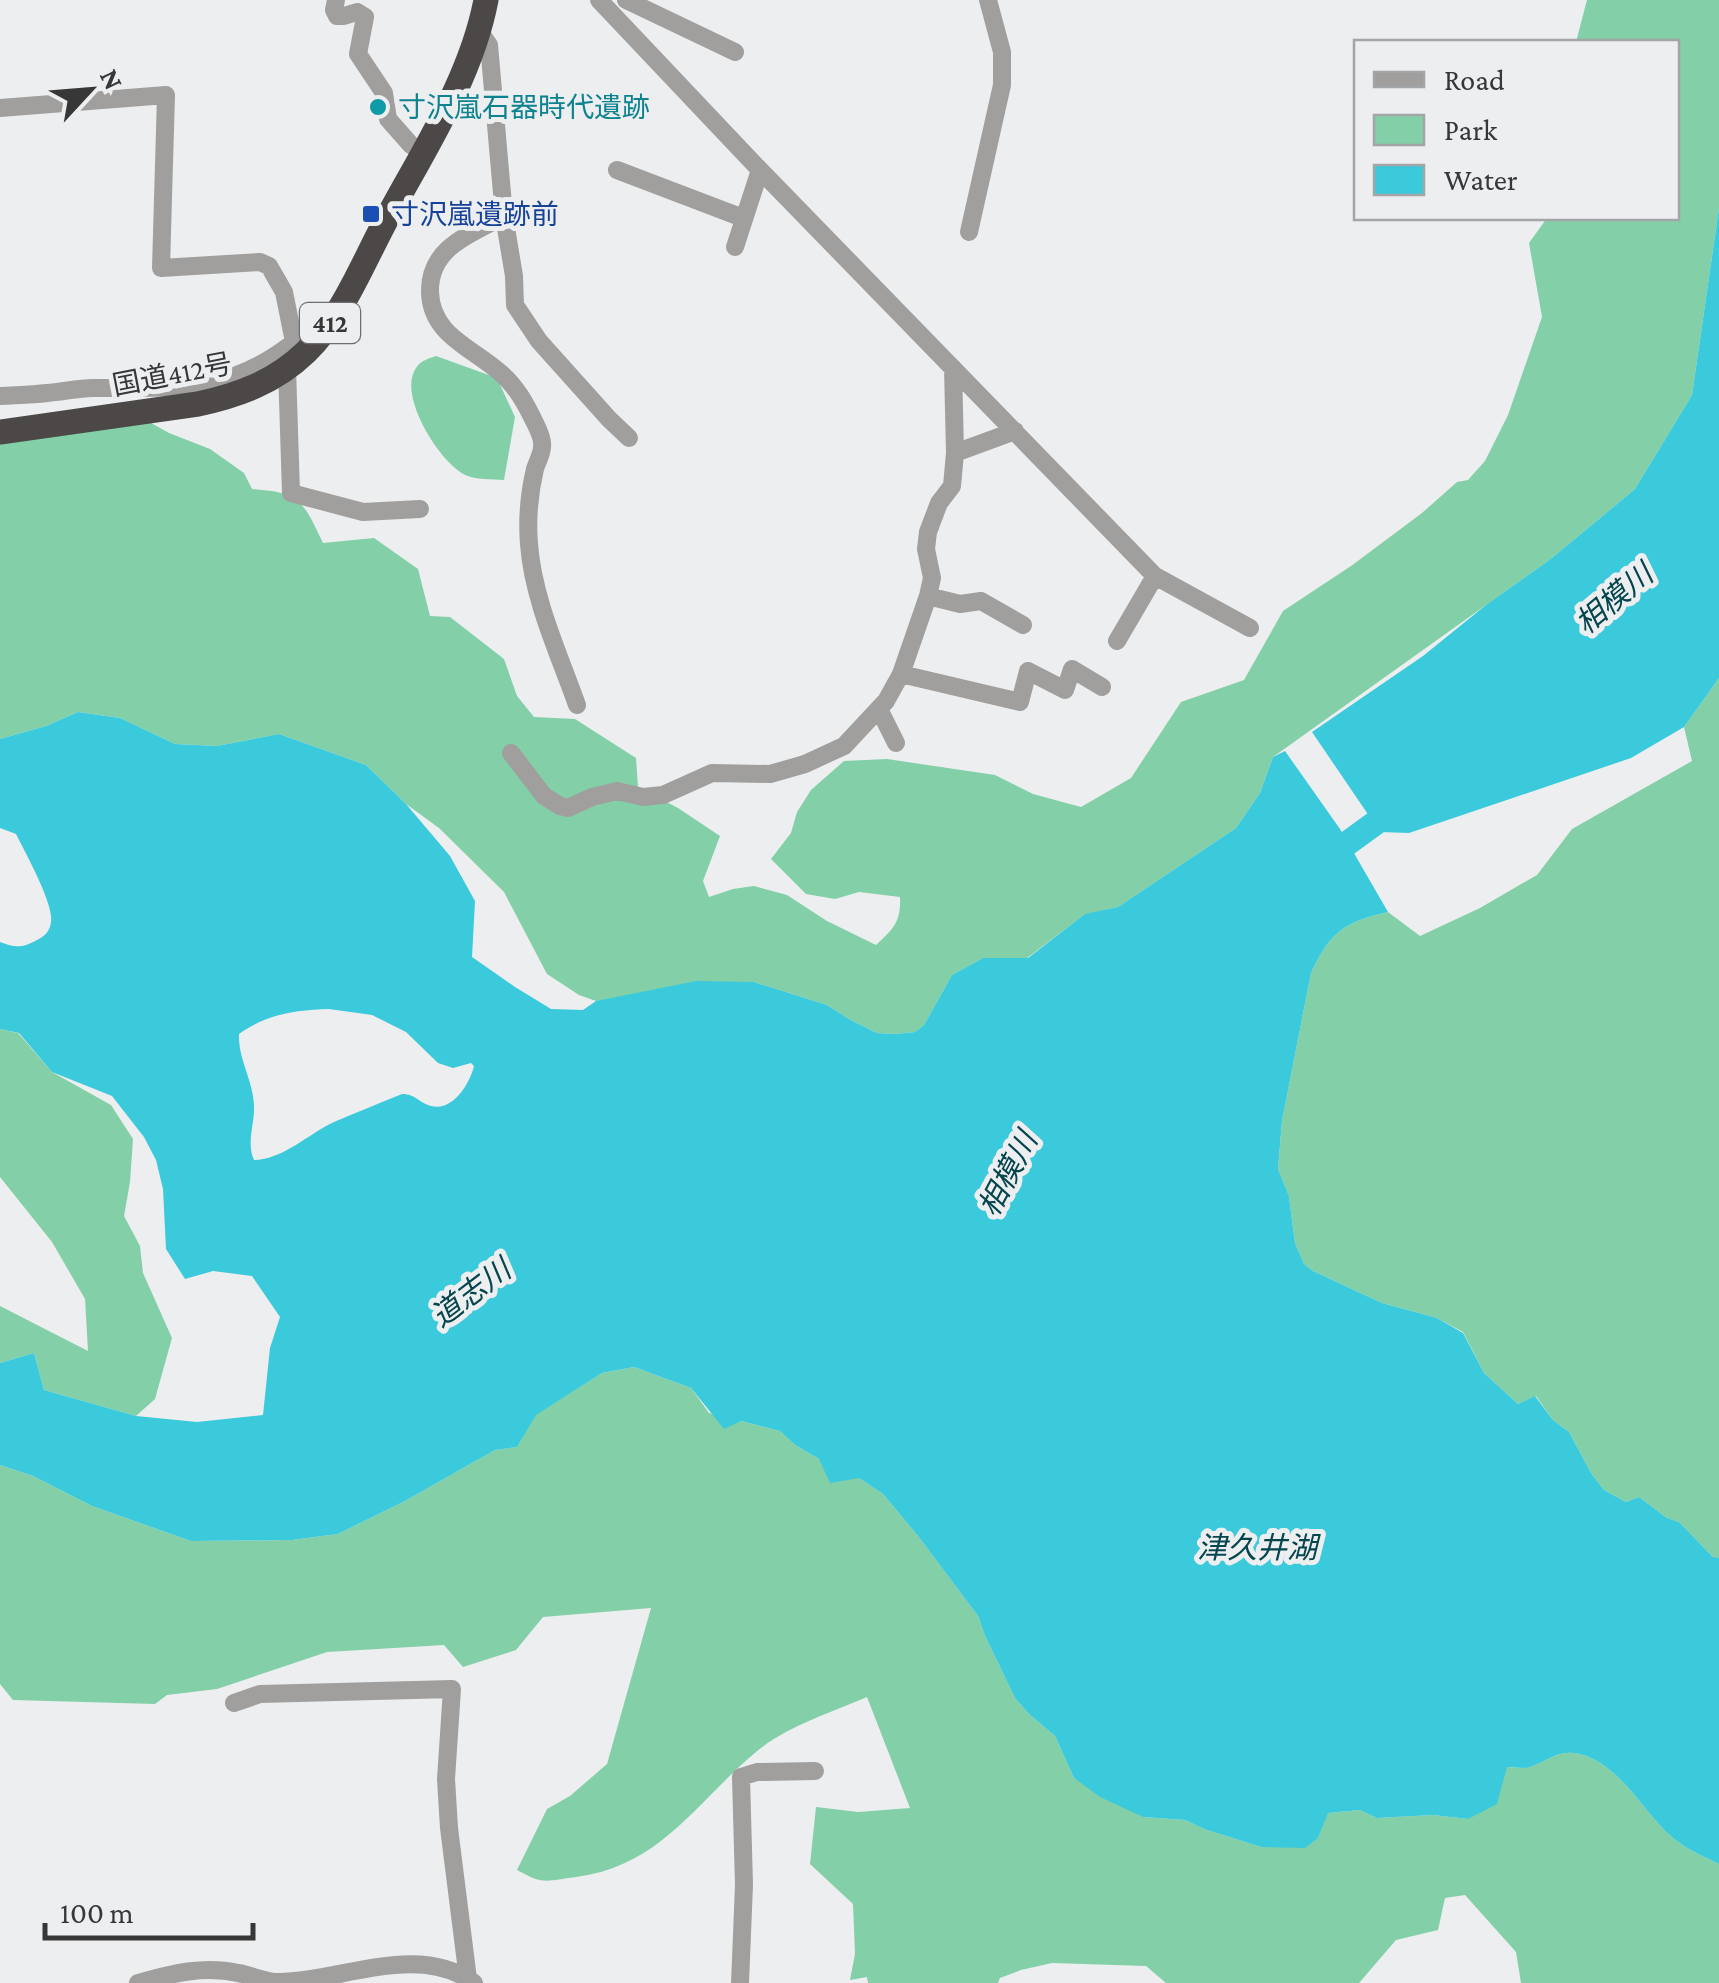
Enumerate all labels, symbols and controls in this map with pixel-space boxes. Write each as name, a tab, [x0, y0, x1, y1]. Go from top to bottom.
north arrow	[40, 40, 140, 140]
legend	[1354, 40, 1679, 220]
text: Road	[1444, 63, 1505, 96]
text: N	[94, 64, 130, 95]
place label: 寸沢嵐石器時代遺跡	[398, 92, 650, 123]
marker: 寸沢嵐石器時代遺跡	[367, 96, 389, 118]
text: Park	[1444, 113, 1498, 146]
text: Water	[1444, 163, 1518, 196]
place label: 寸沢嵐遺跡前	[391, 199, 559, 230]
marker: 寸沢嵐遺跡前	[360, 203, 382, 225]
road number: 412	[300, 303, 360, 343]
street label: 国道412号	[110, 348, 234, 401]
water label: 相模川	[1569, 555, 1661, 640]
water label: 相模川	[972, 1124, 1045, 1221]
water label: 道志川	[425, 1251, 519, 1333]
water label: 津久井湖	[1197, 1531, 1321, 1564]
scale bar	[45, 1878, 252, 1940]
text: 100 m	[60, 1896, 134, 1929]

